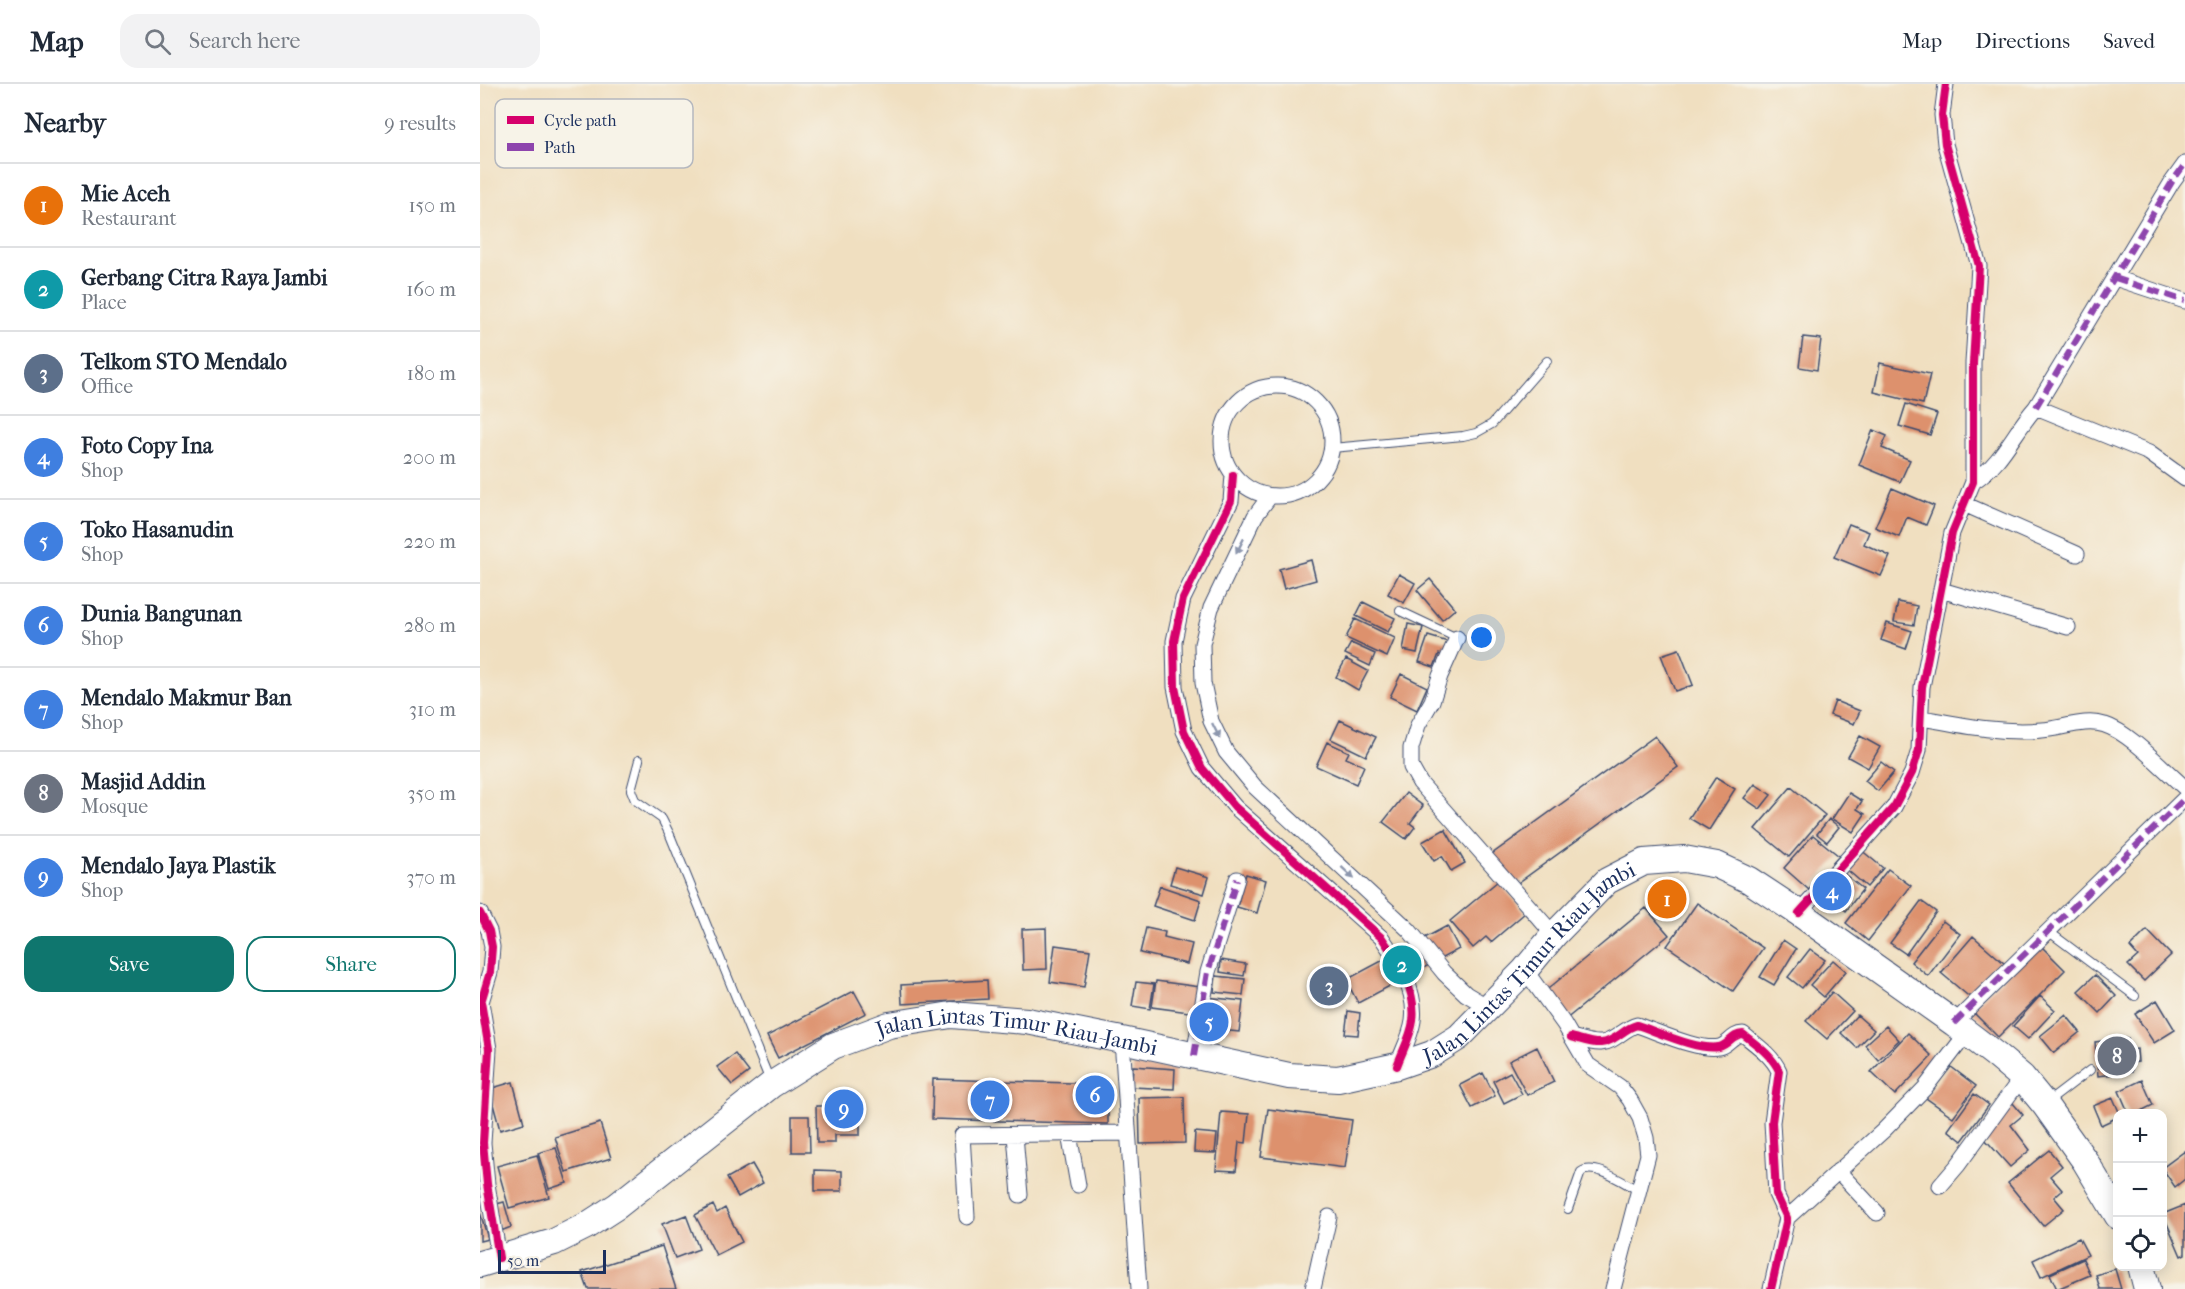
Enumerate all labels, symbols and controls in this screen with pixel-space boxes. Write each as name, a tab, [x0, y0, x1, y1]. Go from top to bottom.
search box	[120, 14, 540, 68]
text: Map	[30, 25, 84, 58]
icon: search	[141, 25, 174, 58]
text: Search here	[189, 28, 300, 54]
text: Map	[1902, 29, 1942, 53]
text: Directions	[1975, 29, 2070, 53]
text: Saved	[2103, 29, 2155, 53]
legend	[495, 99, 693, 168]
text: Nearby	[24, 108, 106, 139]
text: Cycle path	[544, 111, 616, 130]
text: 9 results	[384, 112, 456, 135]
text: Path	[544, 138, 576, 157]
text: Mie Aceh	[81, 181, 170, 207]
text: 1	[40, 194, 47, 217]
text: 150 m	[408, 194, 456, 217]
text: Restaurant	[81, 207, 177, 230]
text: Gerbang Citra Raya Jambi	[81, 265, 327, 291]
text: 2	[38, 278, 49, 301]
text: 160 m	[406, 278, 456, 301]
text: Place	[81, 291, 127, 314]
text: Telkom STO Mendalo	[81, 349, 287, 375]
text: 3	[39, 362, 48, 385]
text: 180 m	[407, 362, 456, 385]
text: Office	[81, 375, 133, 398]
text: Foto Copy Ina	[81, 433, 213, 459]
text: 4	[38, 446, 49, 469]
text: 200 m	[403, 446, 456, 469]
text: Shop	[81, 459, 123, 482]
text: Toko Hasanudin	[81, 517, 234, 543]
text: 5	[39, 530, 48, 553]
text: 220 m	[403, 530, 456, 553]
one-way arrow	[1235, 537, 1245, 554]
text: Shop	[81, 543, 123, 566]
text: Dunia Bangunan	[81, 601, 242, 627]
text: 6	[38, 614, 49, 637]
text: 280 m	[404, 614, 456, 637]
your location	[1467, 623, 1496, 652]
text: Shop	[81, 627, 123, 650]
text: Mendalo Makmur Ban	[81, 685, 292, 711]
text: 7	[39, 698, 48, 721]
text: 310 m	[409, 698, 456, 721]
text: Shop	[81, 711, 123, 734]
one-way arrow	[1211, 723, 1220, 740]
text: Masjid Addin	[81, 769, 206, 795]
text: 8	[38, 782, 49, 805]
text: 350 m	[407, 782, 456, 805]
text: Mosque	[81, 795, 148, 818]
text: Mendalo Jaya Plastik	[81, 853, 276, 879]
street label: Jalan Lintas Timur Riau-Jambi	[1418, 857, 1640, 1071]
text: 9	[38, 866, 49, 889]
text: 370 m	[406, 866, 456, 889]
one-way arrow	[1340, 866, 1355, 880]
pin: 4	[1812, 868, 1852, 914]
pin: 1	[1648, 876, 1686, 922]
text: Shop	[81, 879, 123, 902]
button: Save	[24, 936, 234, 992]
button: Share	[246, 936, 456, 992]
pin: 2	[1382, 942, 1422, 988]
pin: 3	[1310, 964, 1348, 1008]
pin: 5	[1190, 1000, 1228, 1044]
street label: Jalan Lintas Timur Riau-Jambi	[870, 1003, 1160, 1061]
pin: 8	[2098, 1034, 2136, 1078]
pin: 6	[1076, 1072, 1114, 1118]
pin: 7	[970, 1078, 1010, 1122]
pin: 9	[824, 1086, 864, 1132]
map controls	[2113, 1109, 2167, 1271]
button: +	[2113, 1109, 2167, 1163]
button: −	[2113, 1163, 2167, 1217]
button: locate	[2113, 1217, 2167, 1271]
scale bar	[498, 1247, 606, 1274]
text: 50 m	[507, 1251, 539, 1270]

